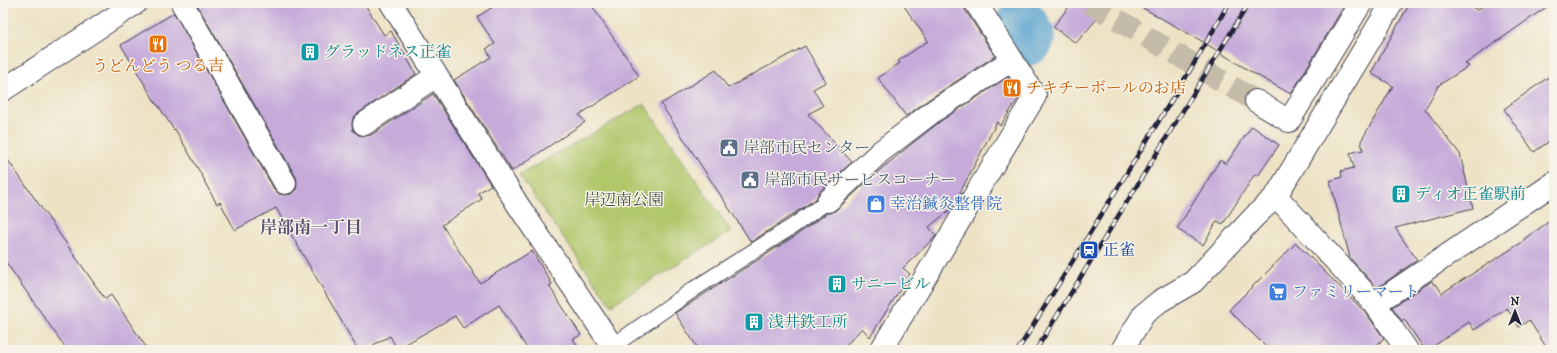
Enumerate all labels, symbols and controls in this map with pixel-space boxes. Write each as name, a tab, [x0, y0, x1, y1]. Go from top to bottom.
restaurant icon: うどんどう つる吉	[147, 33, 169, 55]
building icon: グラッドネス正雀	[299, 41, 321, 63]
place label: グラッドネス正雀	[324, 42, 452, 62]
place label: うどんどう つる吉	[92, 56, 224, 76]
restaurant icon: チキチーボールのお店	[1001, 77, 1023, 99]
place label: チキチーボールのお店	[1026, 78, 1186, 98]
public building icon: 岸部市民センター	[718, 137, 740, 159]
place label: 岸部市民センター	[743, 138, 870, 158]
public building icon: 岸部市民サービスコーナー	[739, 169, 761, 191]
place label: 岸部市民サービスコーナー	[764, 170, 956, 190]
building icon: ディオ正雀駅前	[1390, 183, 1412, 205]
place label: ディオ正雀駅前	[1415, 184, 1526, 204]
park label: 岸辺南公園	[584, 190, 664, 210]
shop icon: 幸治鍼灸整骨院	[865, 193, 887, 215]
place label: 幸治鍼灸整骨院	[890, 194, 1002, 214]
district label: 岸部南一丁目	[260, 217, 362, 239]
station icon: 正雀	[1078, 239, 1100, 261]
place label: 正雀	[1103, 240, 1135, 260]
building icon: サニービル	[826, 273, 848, 295]
place label: サニービル	[851, 274, 930, 294]
supermarket icon: ファミリーマート	[1267, 281, 1289, 303]
place label: ファミリーマート	[1292, 282, 1420, 302]
north arrow	[1495, 291, 1535, 331]
text: N	[1510, 295, 1520, 309]
building icon: 浅井鉄工所	[743, 311, 765, 333]
place label: 浅井鉄工所	[768, 312, 848, 332]

